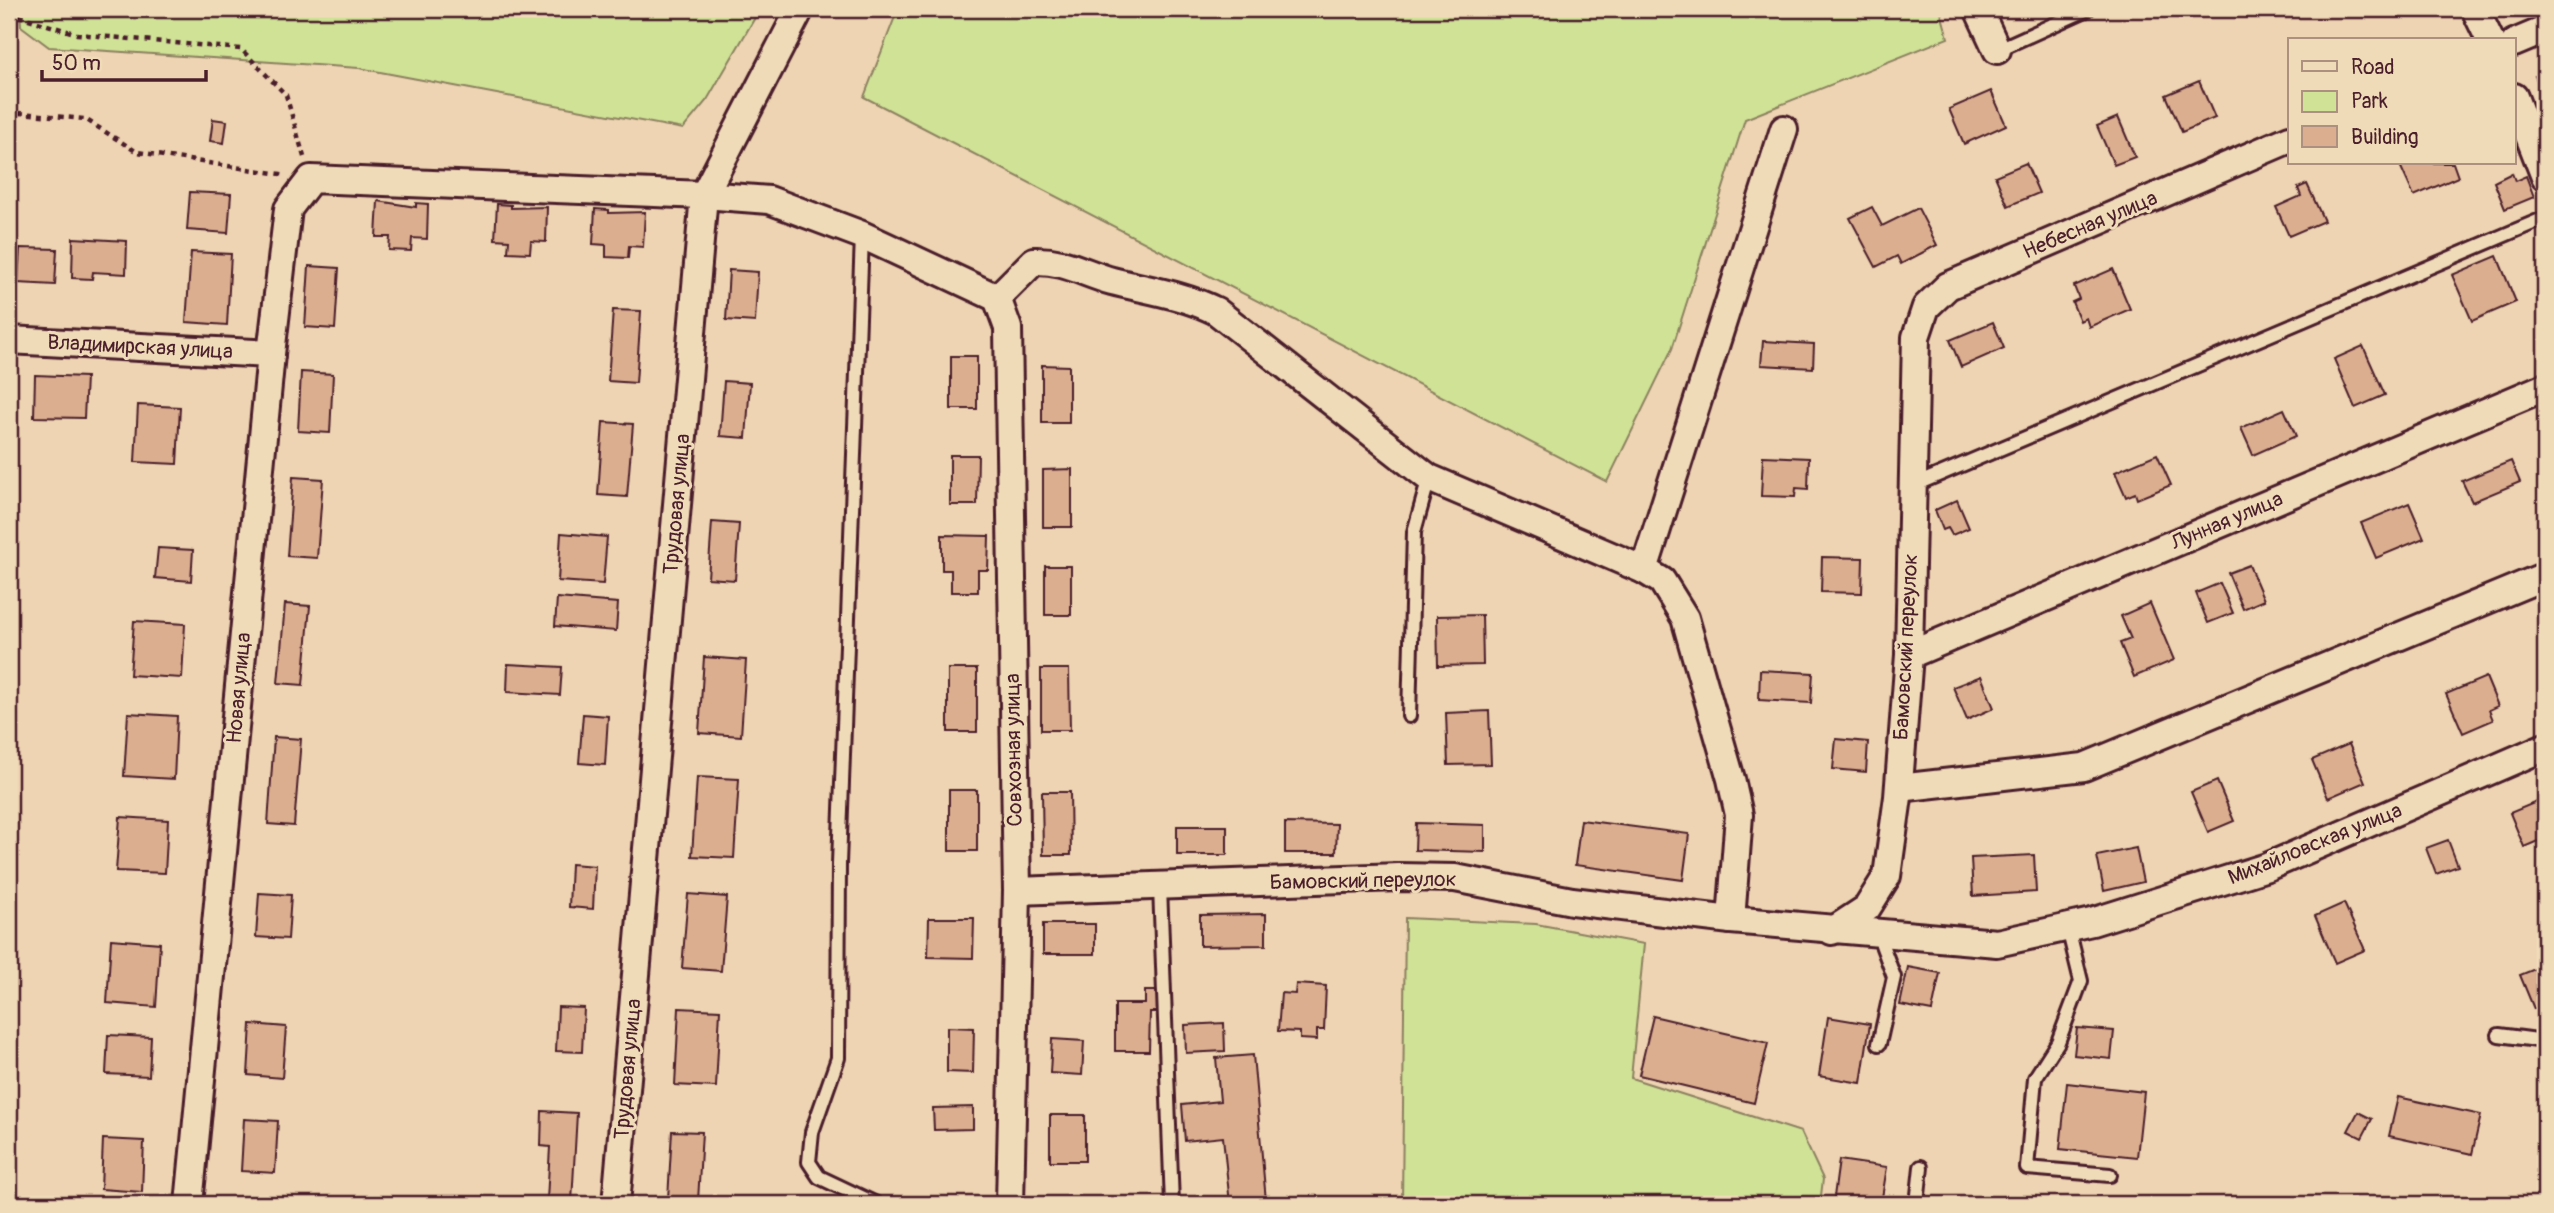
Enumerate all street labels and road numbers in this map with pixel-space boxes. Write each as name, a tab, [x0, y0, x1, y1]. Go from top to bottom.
street label: Небесная улица	[2019, 185, 2161, 265]
street label: Владимирская улица	[47, 329, 233, 365]
street label: Трудовая улица	[657, 432, 697, 576]
street label: Лунная улица	[2166, 485, 2287, 557]
street label: Бамовский переулок	[1888, 553, 1924, 741]
street label: Новая улица	[221, 631, 257, 745]
street label: Совхозная улица	[999, 673, 1029, 827]
street label: Михайловская улица	[2224, 797, 2406, 891]
street label: Бамовский переулок	[1269, 866, 1457, 896]
street label: Трудовая улица	[608, 997, 648, 1141]

